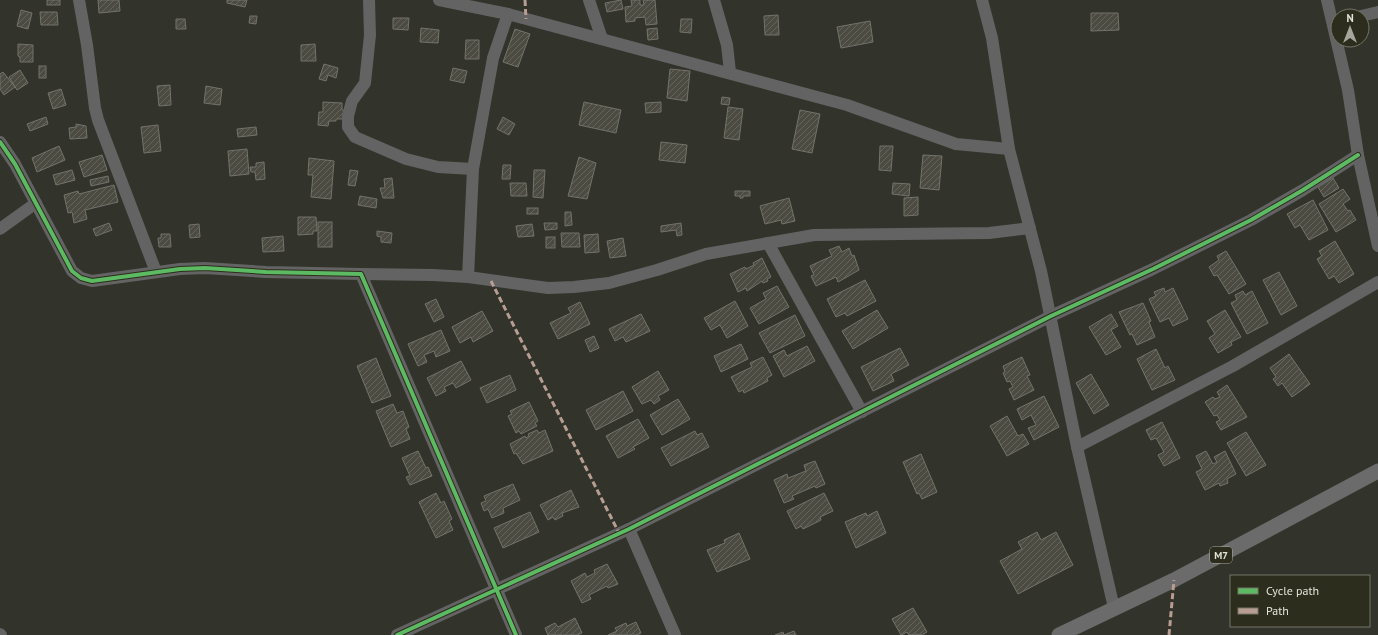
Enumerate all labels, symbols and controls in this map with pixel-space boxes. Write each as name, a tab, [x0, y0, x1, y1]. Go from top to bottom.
north arrow	[1330, 8, 1370, 48]
text: N	[1346, 11, 1354, 25]
road number: M7	[1210, 547, 1232, 563]
legend	[1230, 575, 1370, 627]
text: Cycle path	[1266, 583, 1319, 598]
text: Path	[1266, 603, 1289, 618]

